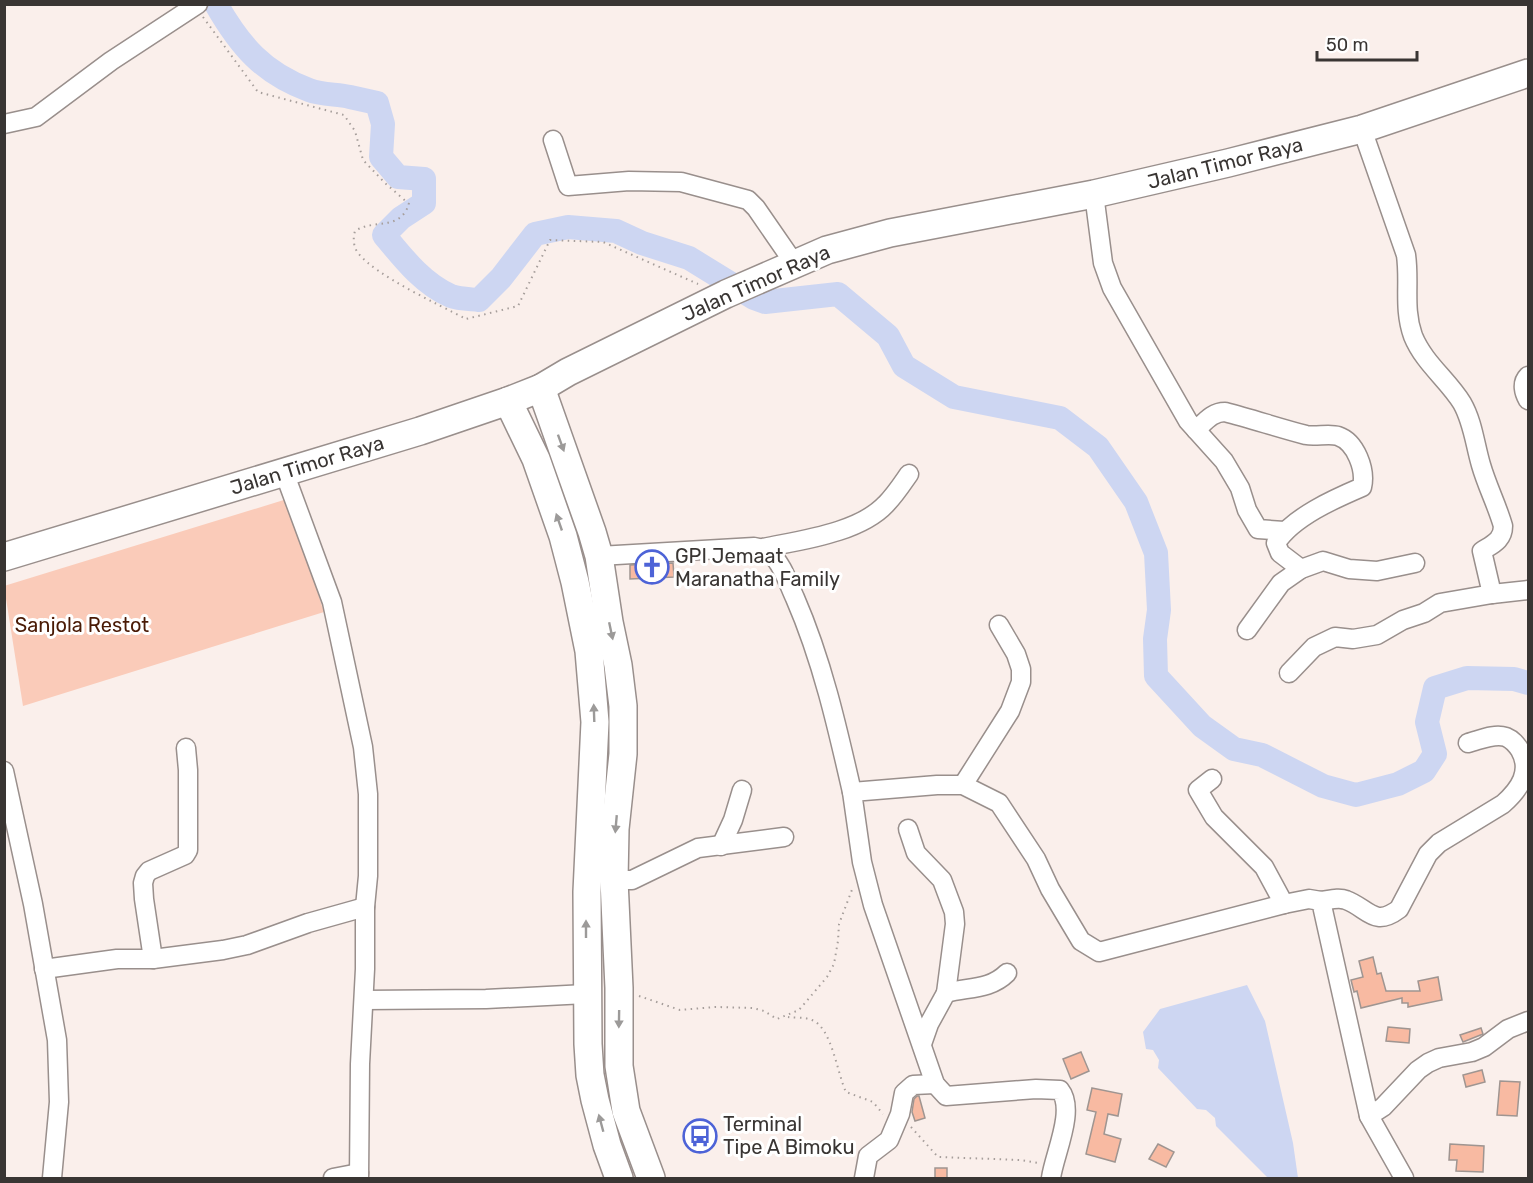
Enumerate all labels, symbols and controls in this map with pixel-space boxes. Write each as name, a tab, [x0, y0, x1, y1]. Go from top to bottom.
scale bar	[1317, 24, 1418, 62]
text: 50 m	[1326, 34, 1369, 56]
street label: Jalan Timor Raya	[1145, 132, 1305, 194]
street label: Jalan Timor Raya	[678, 240, 834, 326]
street label: Jalan Timor Raya	[227, 430, 387, 500]
one-way arrow	[556, 434, 566, 452]
one-way arrow	[553, 513, 563, 531]
place label: GPI Jemaat Maranatha Family	[675, 544, 840, 591]
church icon: GPI Jemaat Maranatha Family	[634, 549, 670, 585]
park label: Sanjola Restot	[15, 613, 149, 637]
one-way arrow	[607, 621, 616, 640]
one-way arrow	[590, 704, 599, 723]
one-way arrow	[611, 815, 621, 834]
one-way arrow	[581, 920, 591, 939]
one-way arrow	[614, 1010, 624, 1029]
place label: Terminal Tipe A Bimoku	[723, 1112, 854, 1159]
one-way arrow	[595, 1114, 605, 1132]
bus stop icon: Terminal Tipe A Bimoku	[682, 1118, 718, 1154]

